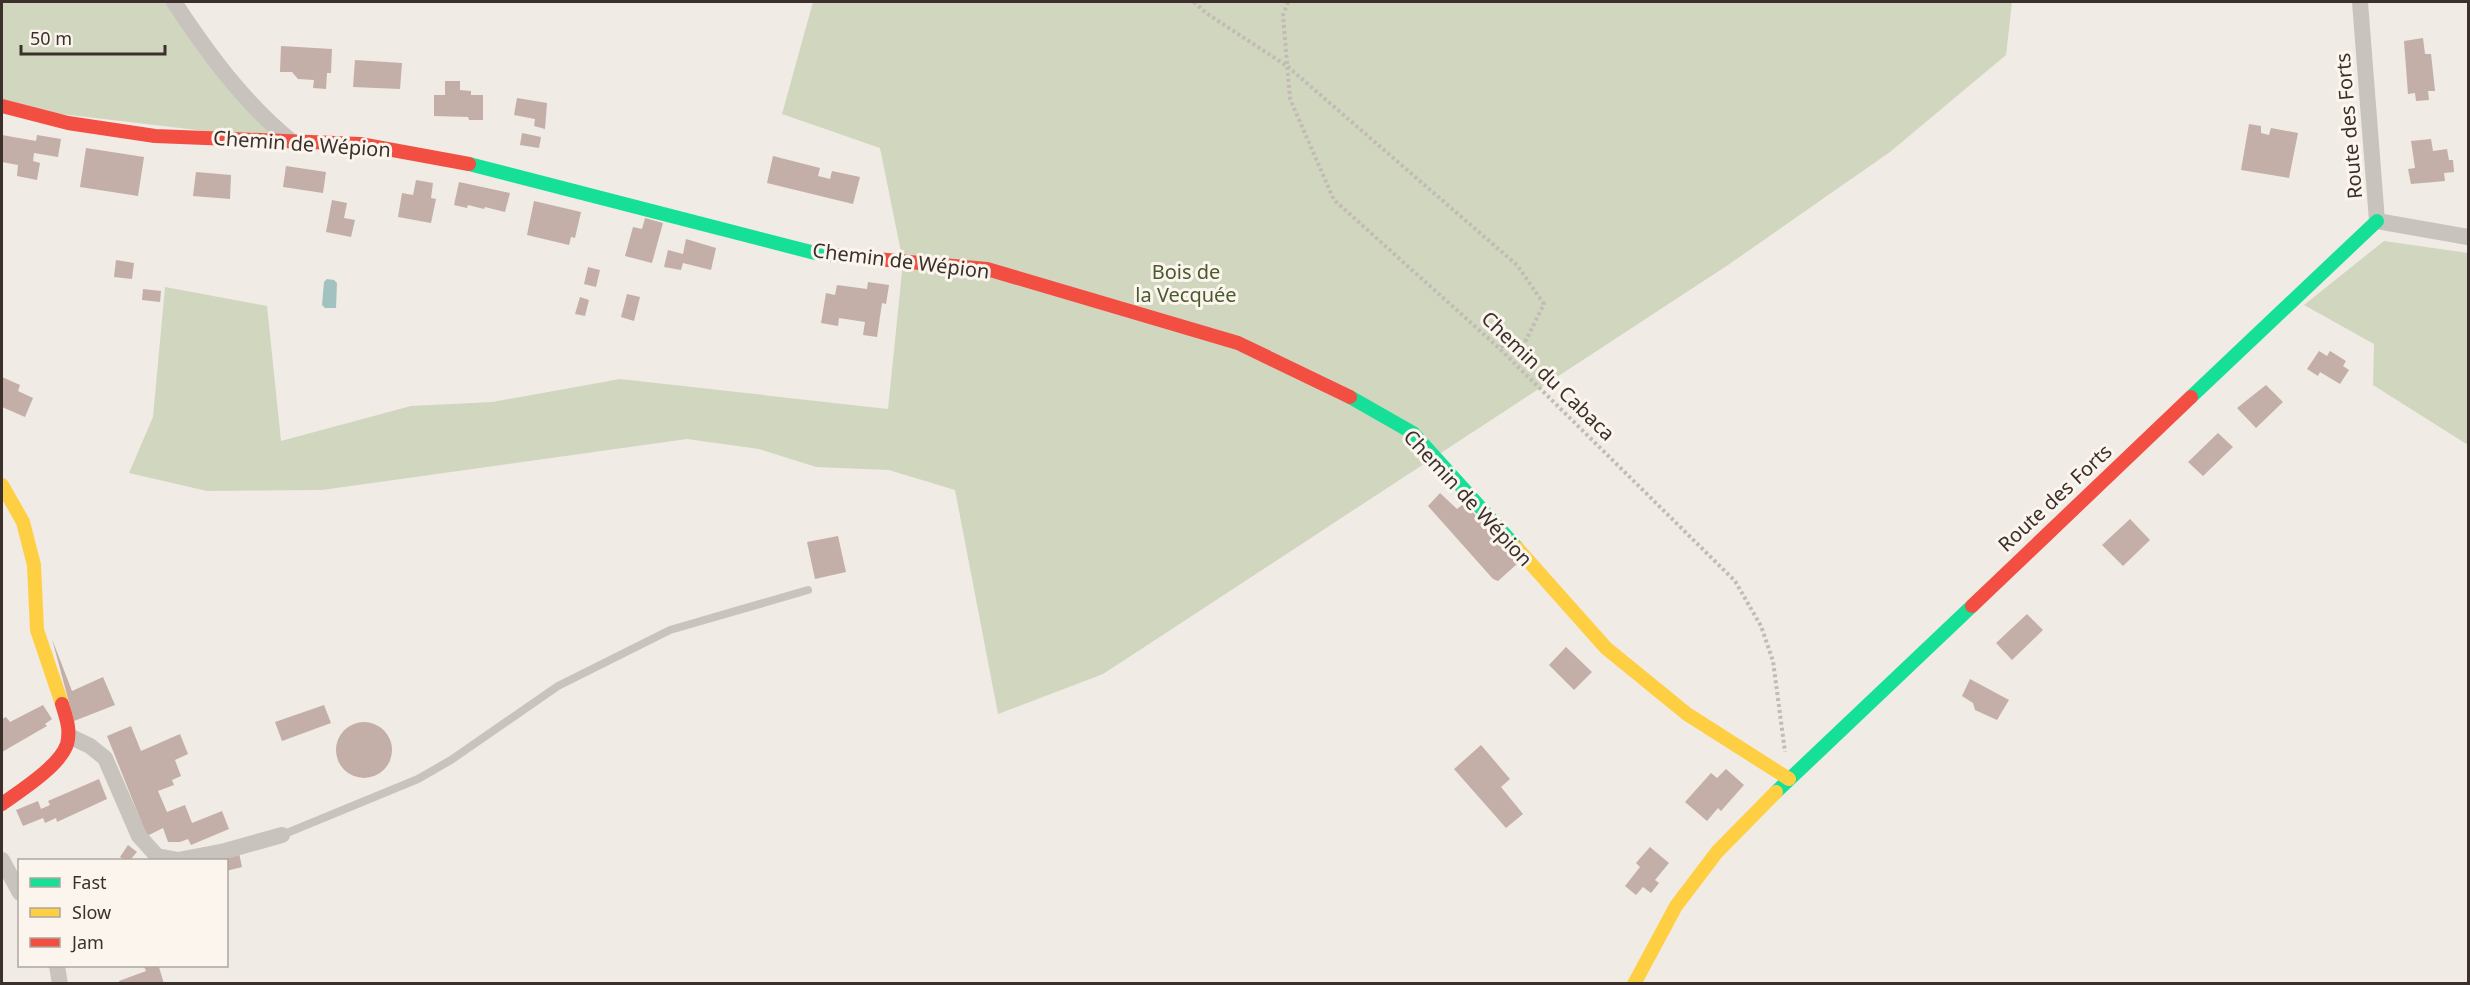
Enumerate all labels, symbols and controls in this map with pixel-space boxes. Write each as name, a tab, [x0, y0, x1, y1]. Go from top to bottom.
scale bar	[21, 18, 165, 56]
text: 50 m	[30, 26, 72, 50]
street label: Route des Forts	[2329, 52, 2368, 200]
street label: Chemin de Wépion	[212, 124, 392, 163]
street label: Chemin de Wépion	[811, 236, 991, 285]
park label: Bois de la Vecquée	[1135, 258, 1237, 308]
street label: Chemin du Cabaca	[1476, 305, 1621, 446]
street label: Chemin de Wépion	[1398, 423, 1539, 572]
street label: Route des Forts	[1992, 438, 2117, 557]
legend	[18, 859, 228, 967]
text: Fast	[72, 870, 107, 894]
text: Slow	[72, 900, 111, 924]
text: Jam	[70, 930, 104, 954]

